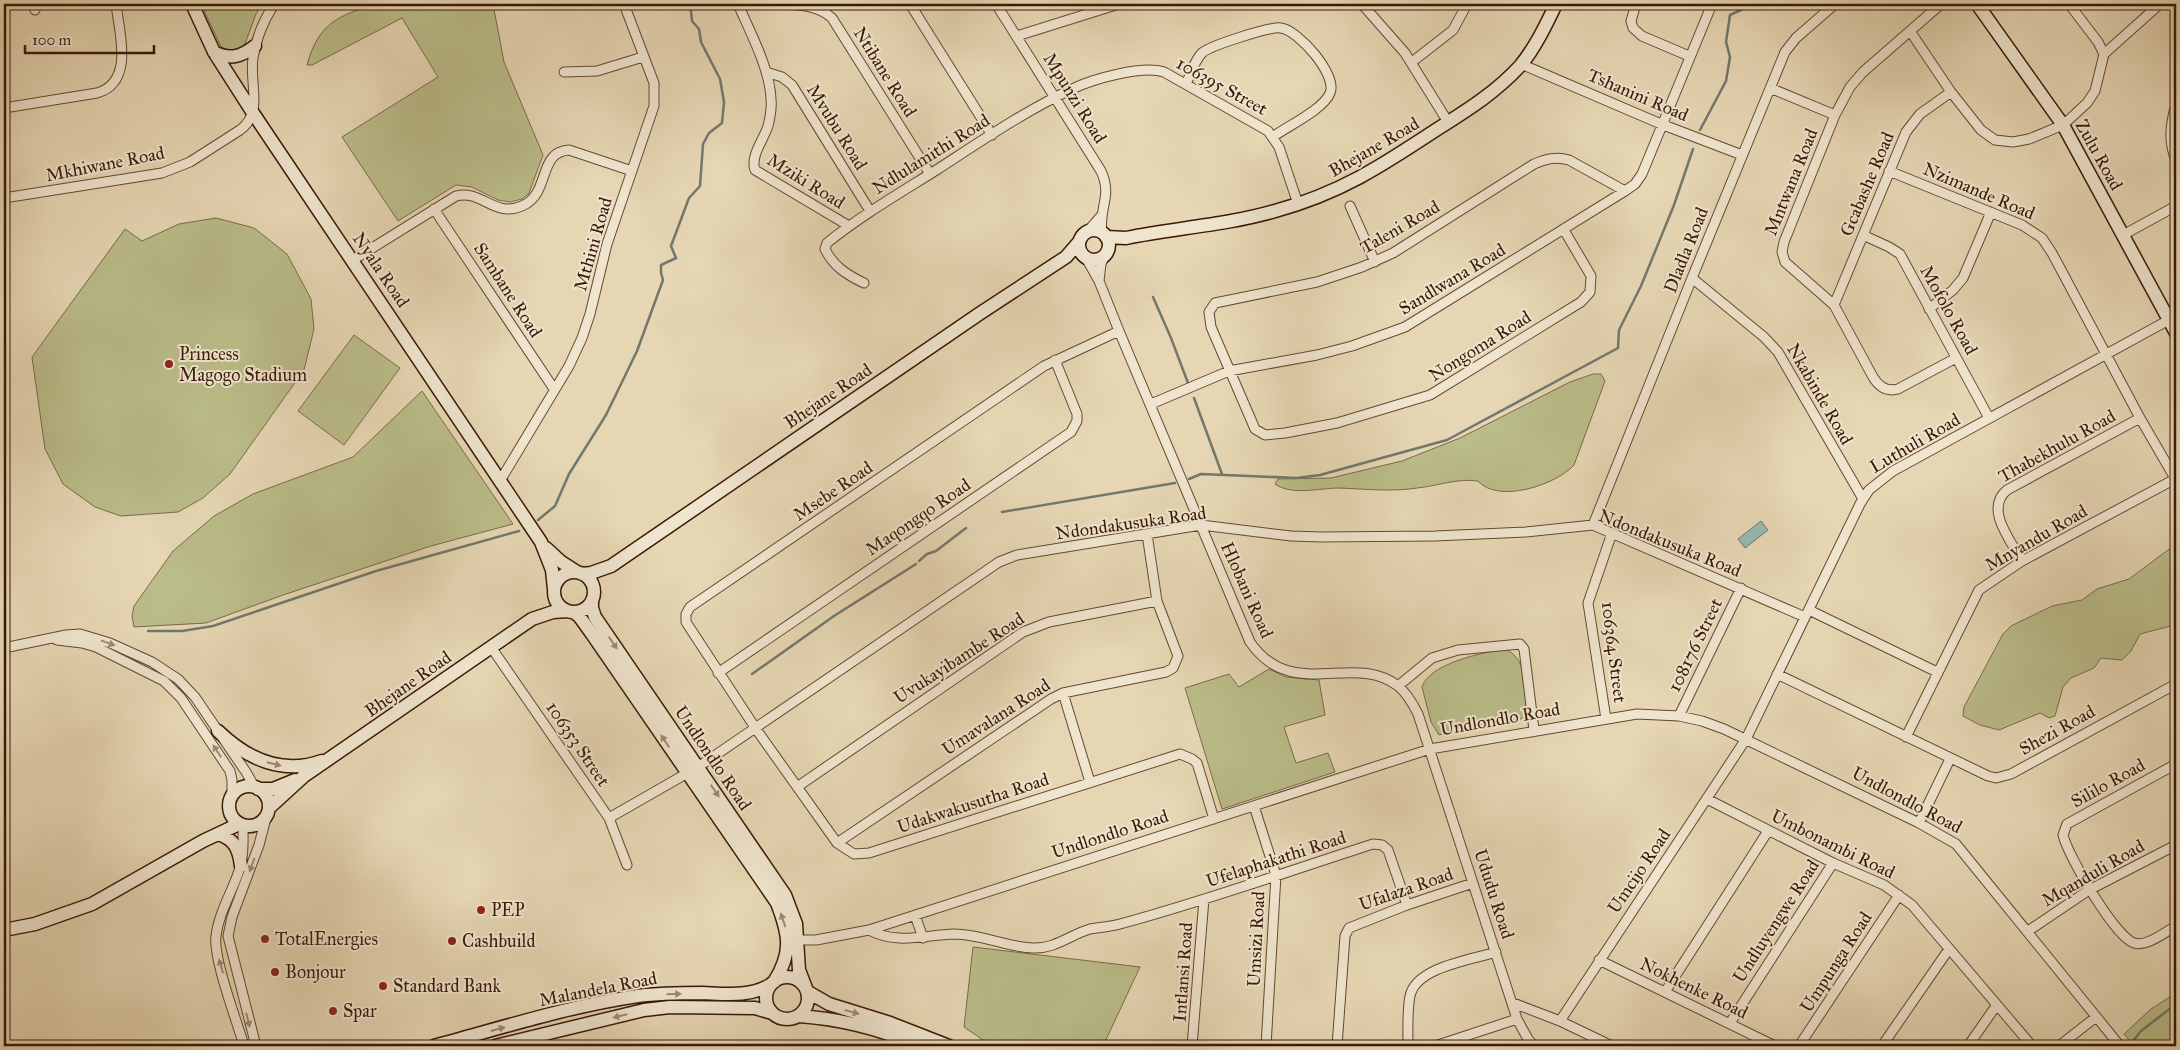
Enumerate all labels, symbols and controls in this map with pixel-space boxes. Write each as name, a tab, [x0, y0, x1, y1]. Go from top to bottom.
scale bar	[25, 22, 154, 54]
street label: Ntibane Road	[849, 23, 921, 121]
text: 100 m	[32, 31, 72, 49]
street label: Mpunzi Road	[1039, 49, 1111, 147]
street label: 106395 Street	[1173, 52, 1272, 120]
street label: Tshanini Road	[1584, 64, 1692, 126]
street label: Mvubu Road	[802, 80, 872, 174]
street label: Ndlulamithi Road	[868, 109, 994, 199]
street label: Bhejane Road	[1325, 112, 1423, 182]
street label: Zulu Road	[2071, 116, 2127, 194]
street label: Mntwana Road	[1760, 125, 1822, 239]
street label: Gcabashe Road	[1835, 129, 1899, 239]
street label: Mkhiwane Road	[44, 142, 166, 186]
street label: Mziki Road	[763, 149, 849, 213]
street label: Nzimande Road	[1920, 158, 2038, 224]
street label: Mthini Road	[569, 195, 617, 293]
street label: Taleni Road	[1356, 195, 1444, 259]
street label: Dladla Road	[1659, 204, 1713, 296]
street label: Nyala Road	[348, 228, 414, 312]
street label: Sambane Road	[469, 238, 547, 342]
street label: Sandlwana Road	[1395, 239, 1509, 319]
street label: Mofolo Road	[1915, 261, 1983, 359]
street label: Nongoma Road	[1425, 306, 1536, 387]
street label: Nkabinde Road	[1782, 339, 1858, 449]
place label: Princess Magogo Stadium	[179, 343, 307, 387]
marker: Princess Magogo Stadium	[163, 358, 175, 370]
street label: Bhejane Road	[780, 359, 876, 433]
street label: Thabekhulu Road	[1995, 405, 2119, 487]
street label: Luthuli Road	[1866, 408, 1964, 478]
street label: Msebe Road	[789, 456, 877, 526]
street label: Maqongqo Road	[861, 474, 975, 561]
street label: Mnyandu Road	[1981, 500, 2091, 576]
street label: Ndondakusuka Road	[1054, 502, 1208, 544]
street label: Ndondakusuka Road	[1595, 504, 1745, 582]
street label: Hlobani Road	[1216, 539, 1278, 641]
street label: 108176 Street	[1663, 594, 1727, 695]
street label: 106364 Street	[1597, 600, 1631, 704]
street label: Uvukayibambe Road	[890, 608, 1028, 708]
one-way arrow	[608, 636, 618, 650]
one-way arrow	[101, 639, 116, 647]
street label: Bhejane Road	[360, 646, 456, 722]
street label: Umavalana Road	[938, 674, 1054, 760]
street label: 106353 Street	[541, 697, 615, 791]
street label: Undlondlo Road	[1438, 698, 1562, 740]
street label: Shezi Road	[2015, 700, 2099, 760]
street label: Undlondlo Road	[670, 701, 756, 815]
one-way arrow	[660, 734, 670, 747]
one-way arrow	[212, 744, 222, 758]
street label: Sililo Road	[2067, 754, 2149, 812]
one-way arrow	[267, 761, 282, 769]
street label: Undlondlo Road	[1848, 762, 1966, 838]
street label: Udakwakusutha Road	[894, 768, 1052, 838]
one-way arrow	[710, 785, 720, 798]
street label: Undlondlo Road	[1049, 805, 1171, 863]
street label: Umbonambi Road	[1768, 805, 1898, 883]
street label: Umcijo Road	[1603, 825, 1675, 917]
street label: Ufelaphakathi Road	[1203, 826, 1349, 892]
street label: Mqanduli Road	[2038, 835, 2149, 912]
street label: Ududu Road	[1469, 846, 1519, 942]
street label: Undluyengwe Road	[1728, 855, 1825, 987]
one-way arrow	[248, 857, 255, 872]
street label: Ufalaza Road	[1356, 863, 1456, 915]
street label: Umsizi Road	[1243, 891, 1269, 987]
place label: PEP	[491, 899, 525, 921]
marker: PEP	[475, 904, 487, 916]
street label: Umpunga Road	[1795, 908, 1878, 1017]
one-way arrow	[779, 912, 786, 927]
street label: Intlansi Road	[1169, 922, 1197, 1022]
place label: TotalEnergies	[275, 928, 378, 951]
place label: Cashbuild	[462, 930, 535, 952]
marker: TotalEnergies	[259, 933, 271, 945]
marker: Cashbuild	[446, 935, 458, 947]
street label: Nokhenke Road	[1636, 952, 1752, 1024]
one-way arrow	[216, 958, 224, 973]
place label: Bonjour	[285, 961, 346, 983]
marker: Bonjour	[269, 966, 281, 978]
street label: Malandela Road	[537, 967, 659, 1011]
place label: Standard Bank	[393, 975, 502, 997]
marker: Standard Bank	[377, 980, 389, 992]
one-way arrow	[667, 989, 683, 997]
place label: Spar	[343, 1000, 377, 1022]
marker: Spar	[327, 1005, 339, 1017]
one-way arrow	[845, 1008, 860, 1016]
one-way arrow	[613, 1012, 628, 1020]
one-way arrow	[244, 1013, 252, 1028]
one-way arrow	[491, 1025, 506, 1033]

